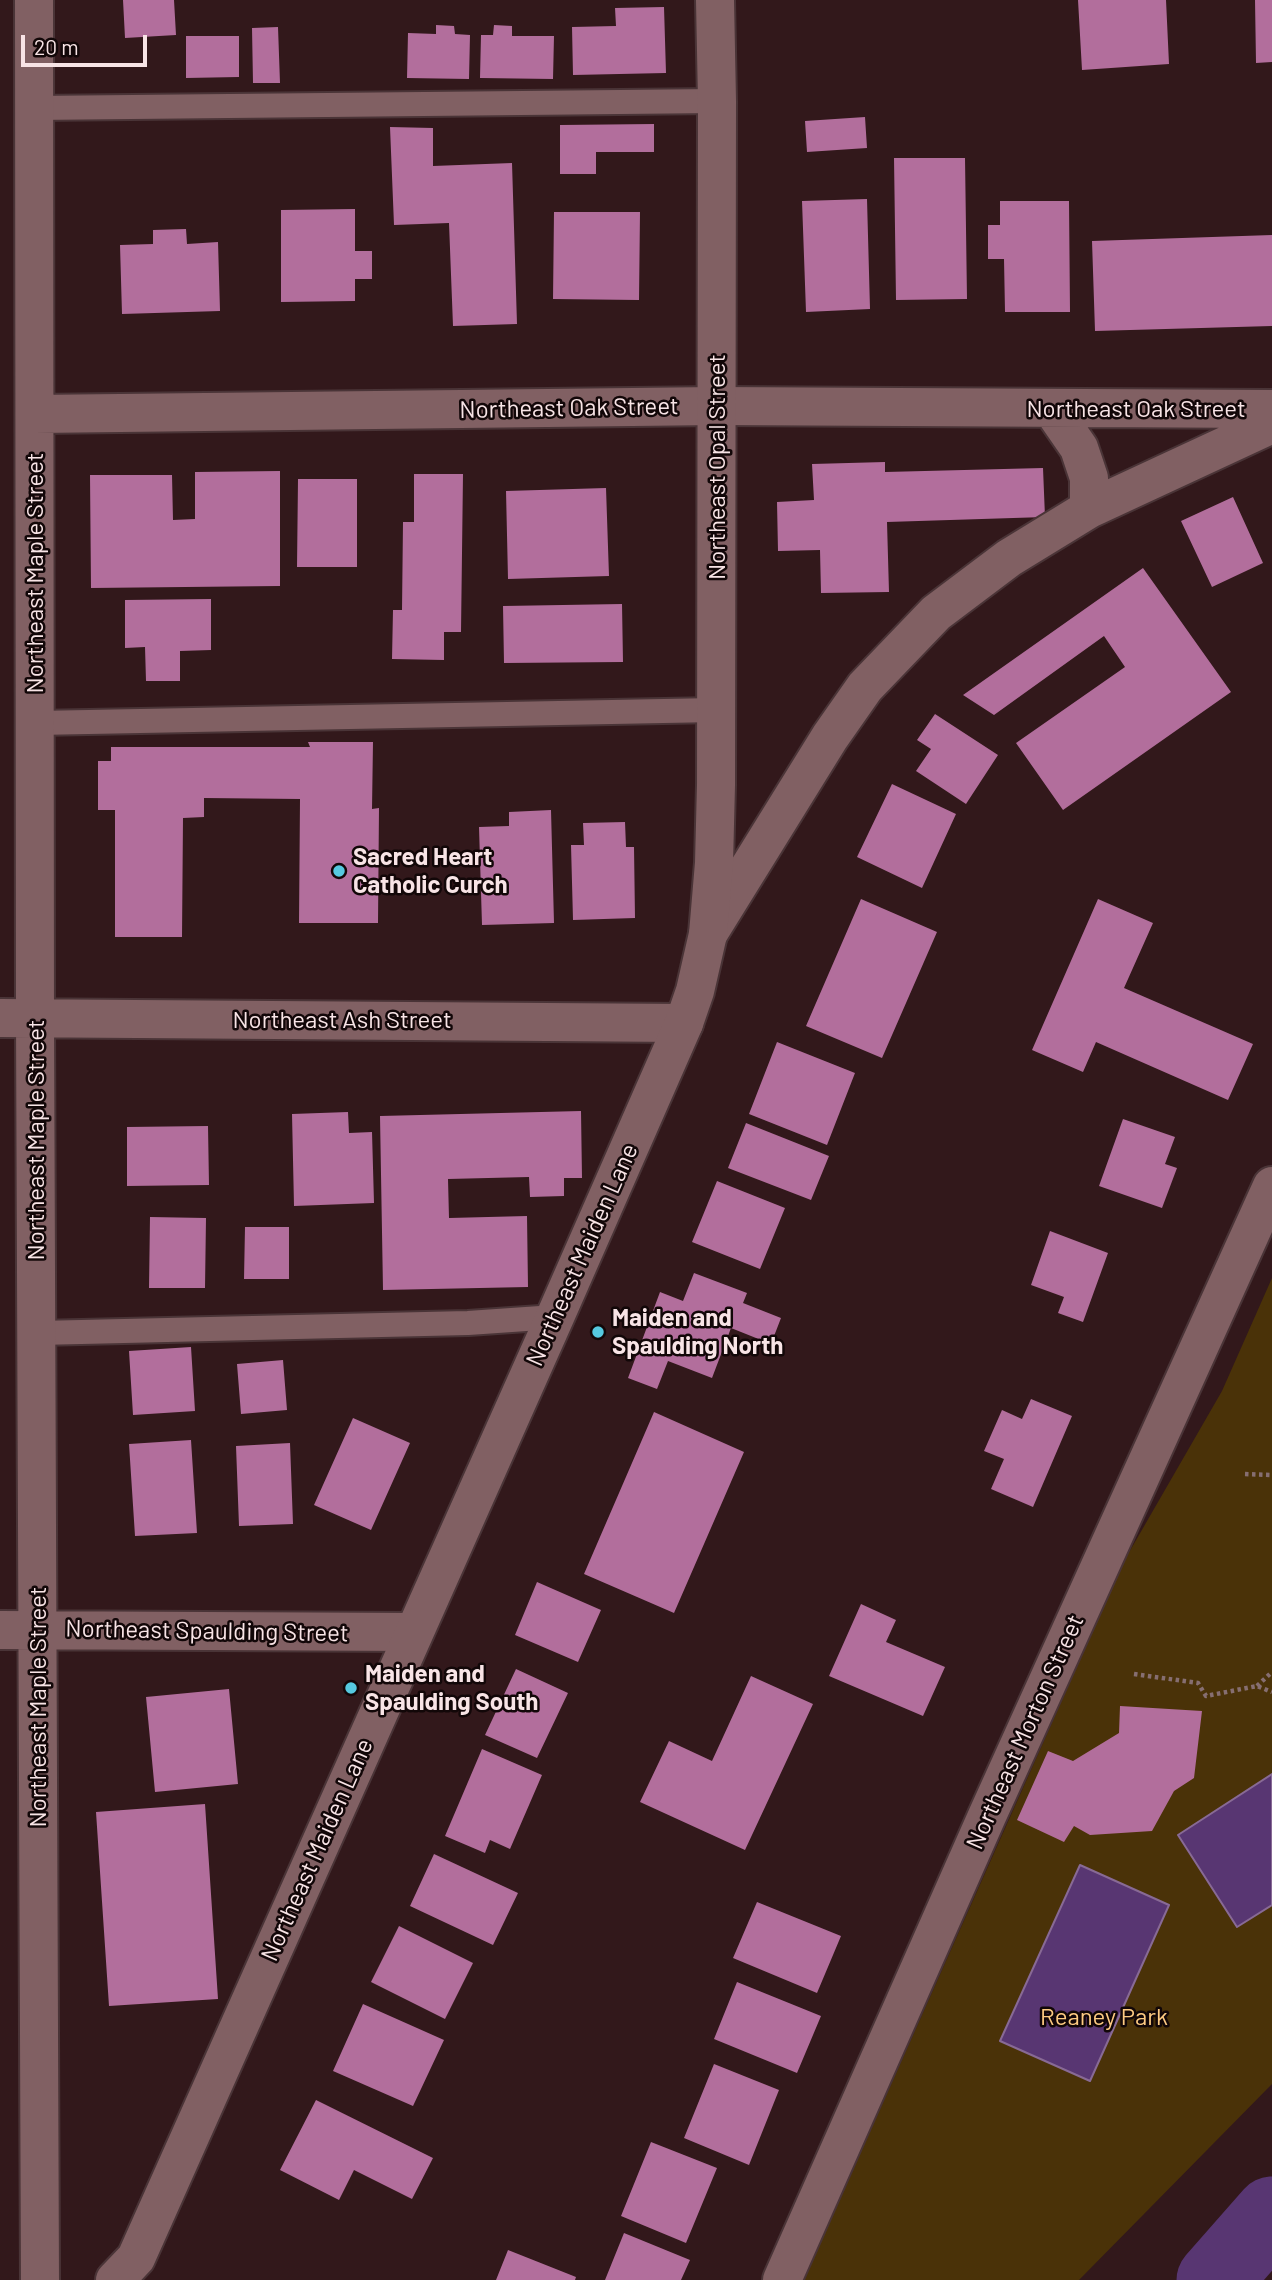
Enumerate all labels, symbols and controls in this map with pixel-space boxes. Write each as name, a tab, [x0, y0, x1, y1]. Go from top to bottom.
scale bar	[24, 21, 150, 65]
text: 20 m	[34, 34, 79, 59]
street label: Northeast Opal Street	[703, 354, 731, 580]
street label: Northeast Oak Street	[459, 392, 679, 424]
street label: Northeast Oak Street	[1026, 395, 1246, 423]
street label: Northeast Maple Street	[21, 452, 49, 694]
place label: Sacred Heart Catholic Curch	[353, 843, 508, 899]
marker: Sacred Heart Catholic Curch	[331, 863, 347, 879]
street label: Northeast Ash Street	[232, 1006, 452, 1034]
street label: Northeast Maple Street	[22, 1019, 50, 1261]
street label: Northeast Maiden Lane	[520, 1139, 644, 1371]
place label: Maiden and Spaulding North	[612, 1304, 783, 1360]
marker: Maiden and Spaulding North	[590, 1324, 606, 1340]
street label: Northeast Maple Street	[24, 1586, 52, 1828]
street label: Northeast Morton Street	[960, 1610, 1090, 1854]
street label: Northeast Spaulding Street	[65, 1614, 349, 1648]
place label: Maiden and Spaulding South	[365, 1660, 538, 1716]
marker: Maiden and Spaulding South	[343, 1680, 359, 1696]
street label: Northeast Maiden Lane	[255, 1734, 379, 1966]
park label: Reaney Park	[1040, 2003, 1168, 2031]

